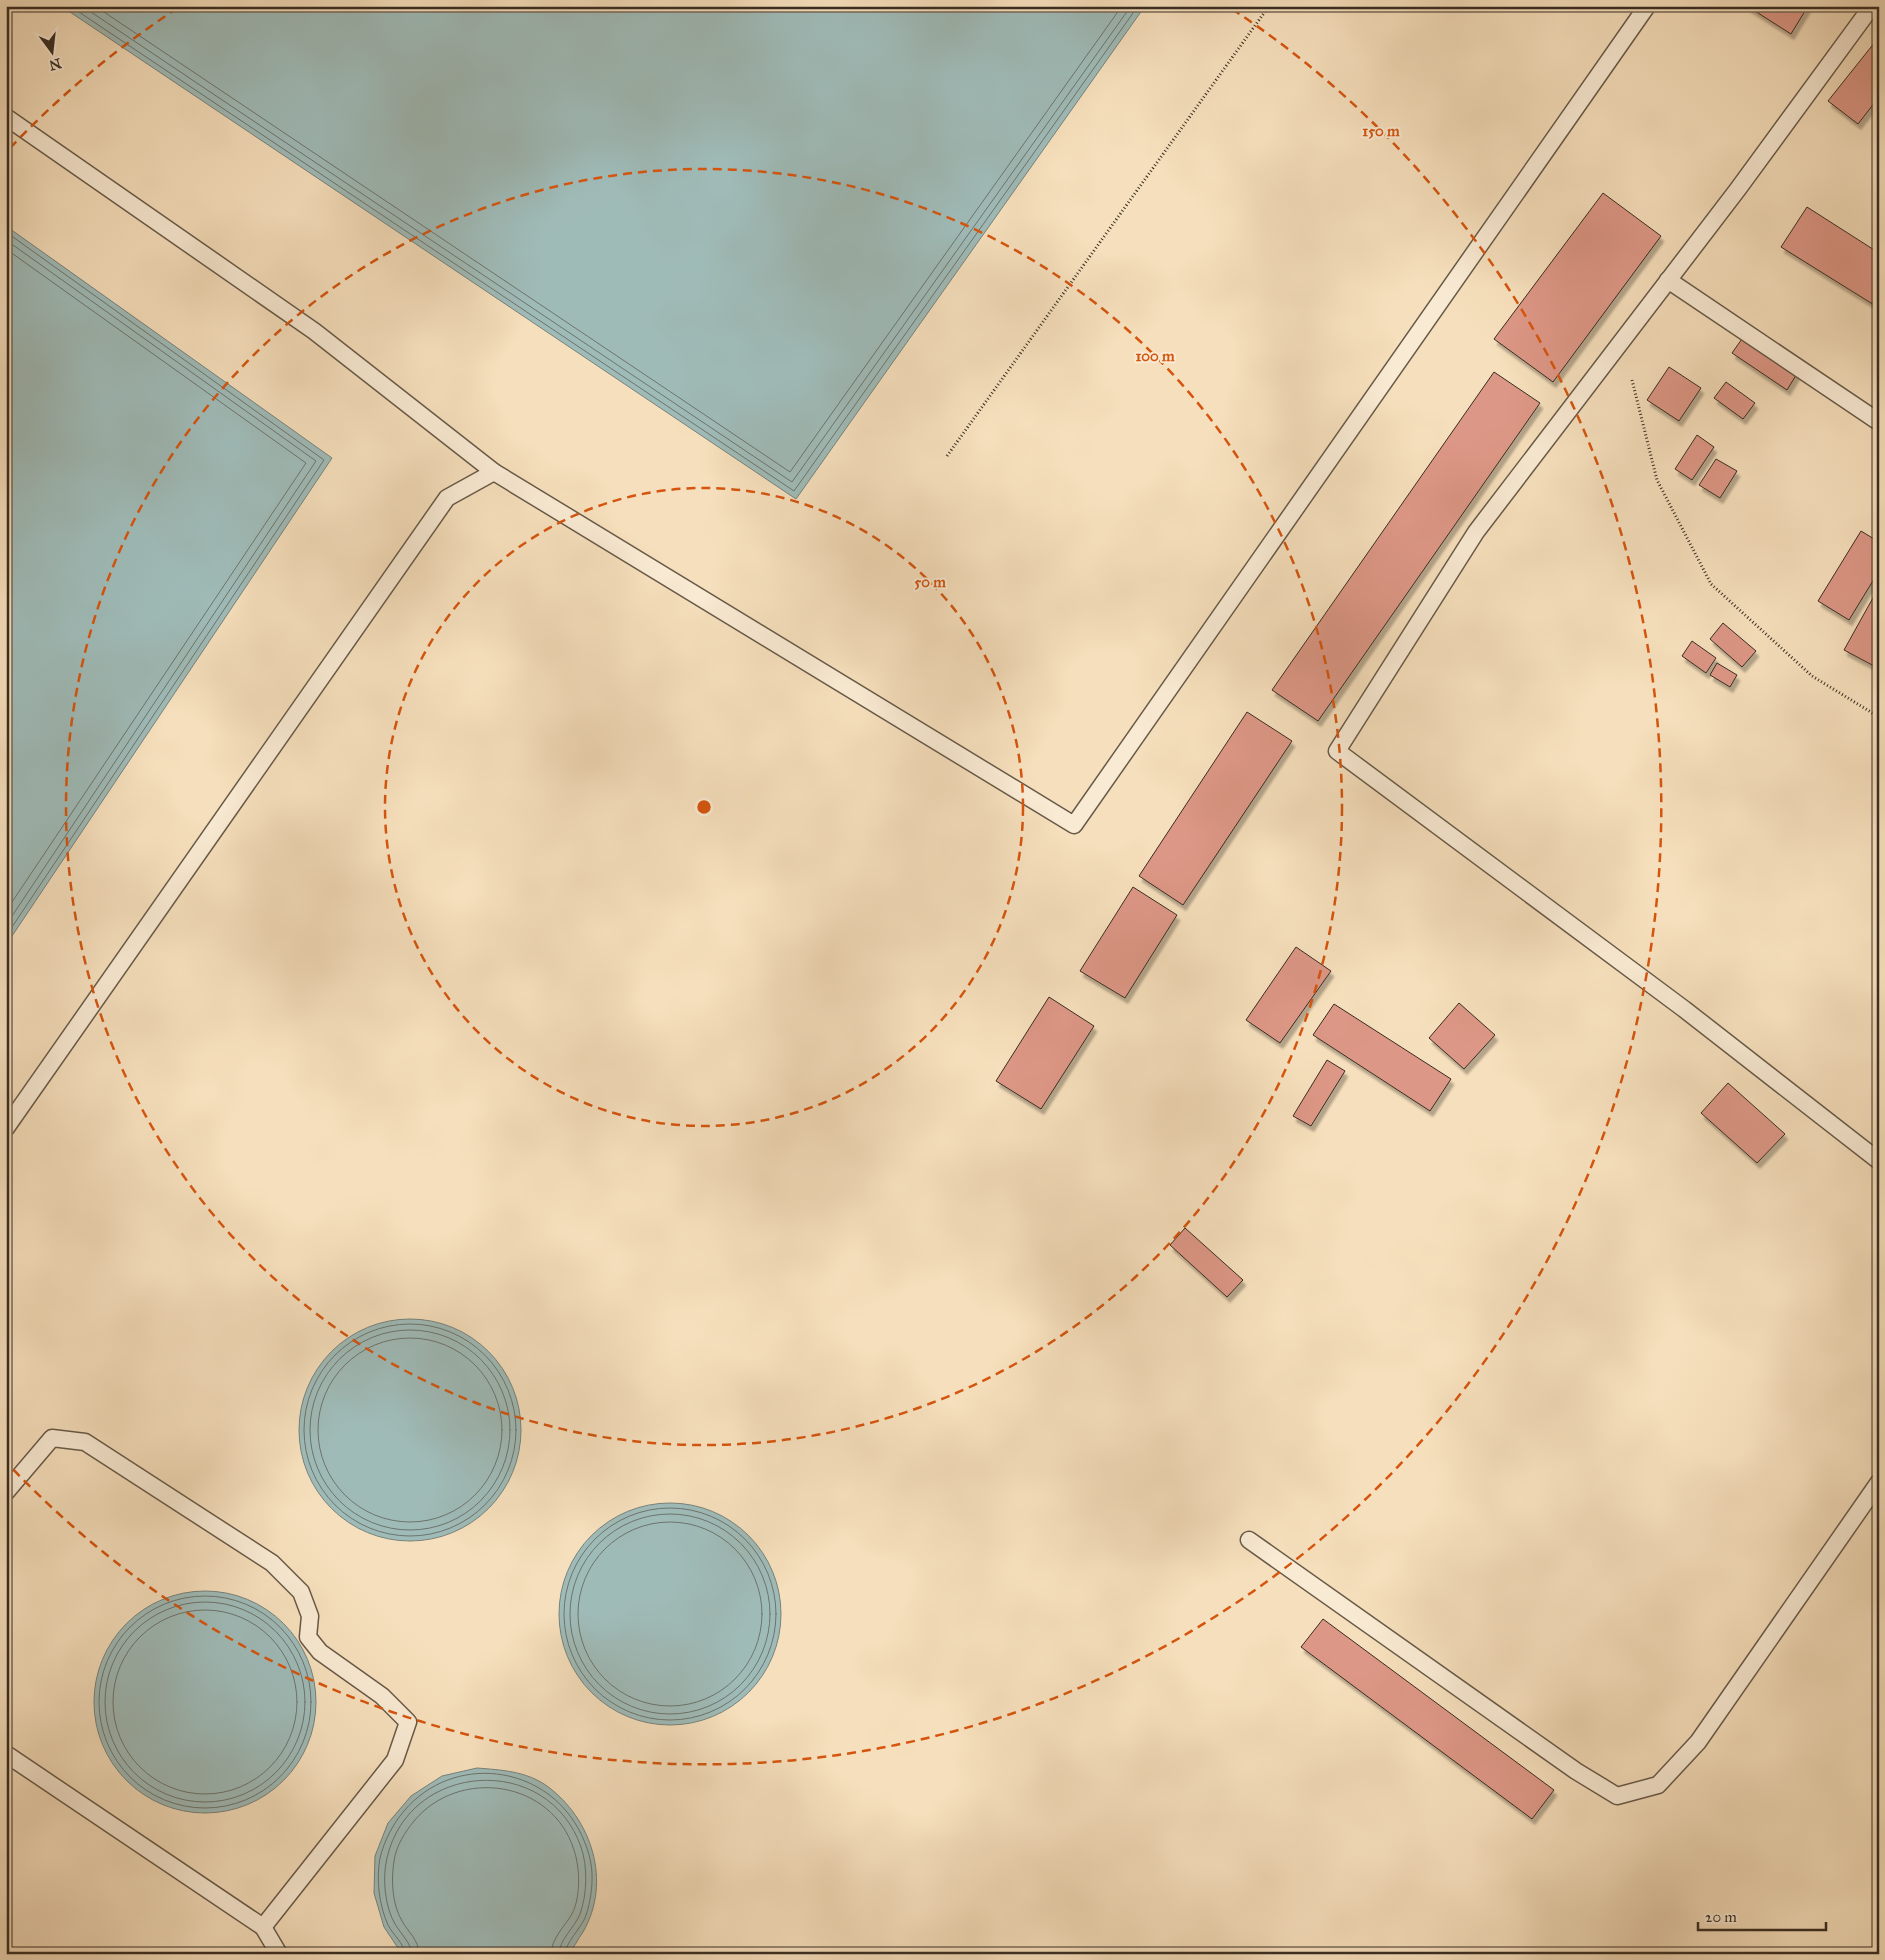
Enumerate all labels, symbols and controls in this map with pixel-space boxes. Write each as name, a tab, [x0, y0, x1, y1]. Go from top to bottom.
north arrow	[28, 28, 78, 78]
text: N	[47, 54, 63, 74]
text: 150 m	[1362, 122, 1400, 140]
text: 100 m	[1135, 347, 1175, 365]
text: 50 m	[914, 573, 946, 591]
centre of rings	[695, 798, 713, 816]
scale bar	[1698, 1900, 1825, 1932]
text: 20 m	[1705, 1908, 1737, 1926]

